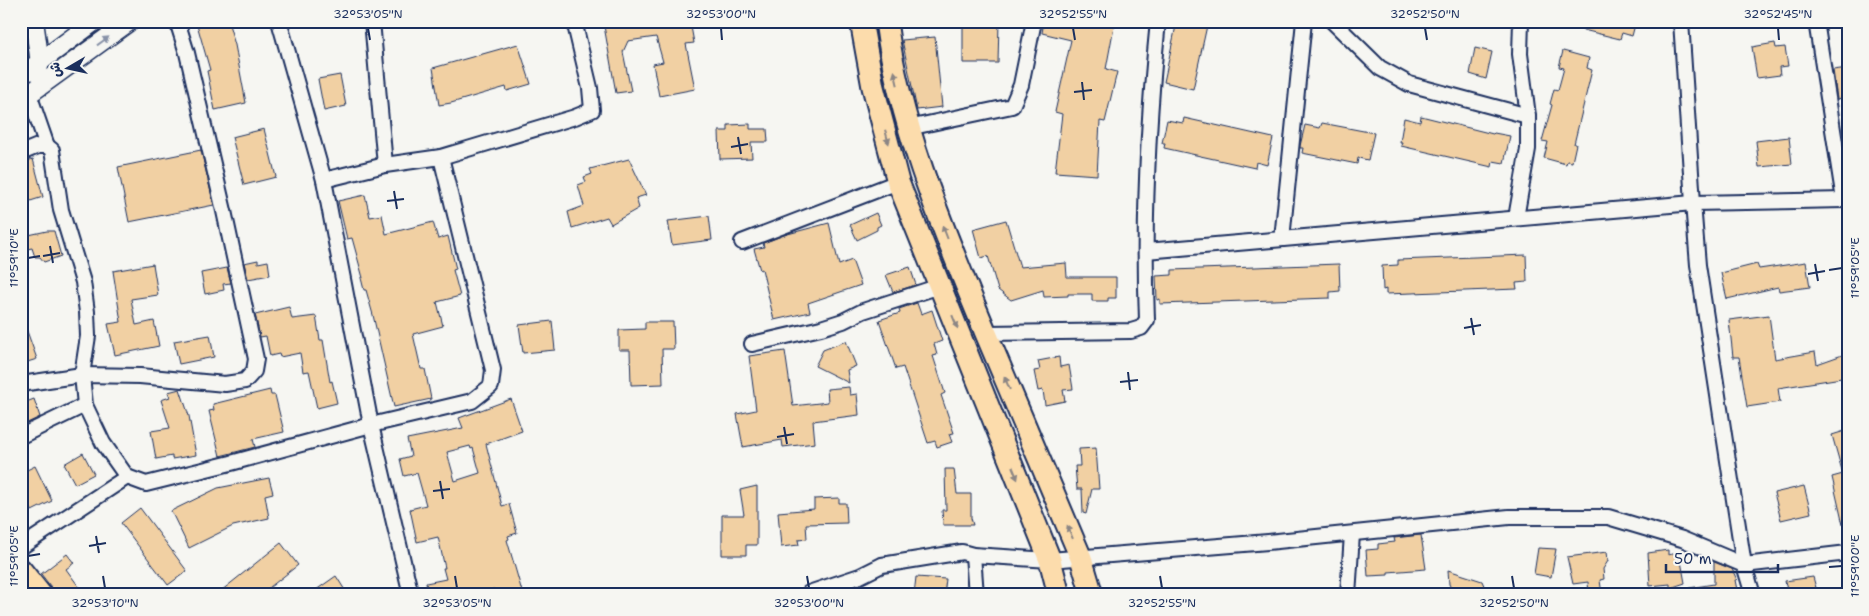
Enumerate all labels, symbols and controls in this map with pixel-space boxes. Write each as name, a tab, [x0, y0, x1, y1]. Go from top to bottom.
text: 32°53'05"N	[333, 6, 403, 22]
text: 32°53'00"N	[686, 6, 756, 22]
text: 32°52'55"N	[1039, 6, 1107, 22]
text: 32°52'50"N	[1390, 6, 1460, 22]
text: 32°52'45"N	[1744, 6, 1813, 22]
one-way arrow	[96, 36, 110, 46]
north arrow	[42, 42, 92, 92]
text: ش	[45, 61, 65, 79]
one-way arrow	[892, 70, 900, 85]
one-way arrow	[883, 130, 891, 145]
one-way arrow	[941, 225, 949, 239]
text: 11°59'10"E	[6, 228, 22, 288]
text: 11°59'05"E	[1847, 237, 1863, 299]
one-way arrow	[951, 315, 959, 329]
one-way arrow	[1003, 375, 1011, 390]
one-way arrow	[1011, 466, 1019, 481]
text: 11°59'05"E	[6, 525, 22, 587]
one-way arrow	[1066, 525, 1073, 540]
text: 11°59'00"E	[1847, 535, 1863, 597]
scale bar	[1666, 541, 1779, 573]
text: 50 m	[1674, 549, 1712, 569]
text: 32°53'10"N	[71, 595, 139, 611]
text: 32°53'05"N	[422, 595, 492, 611]
text: 32°53'00"N	[774, 595, 844, 611]
text: 32°52'55"N	[1128, 595, 1196, 611]
text: 32°52'50"N	[1479, 595, 1549, 611]

